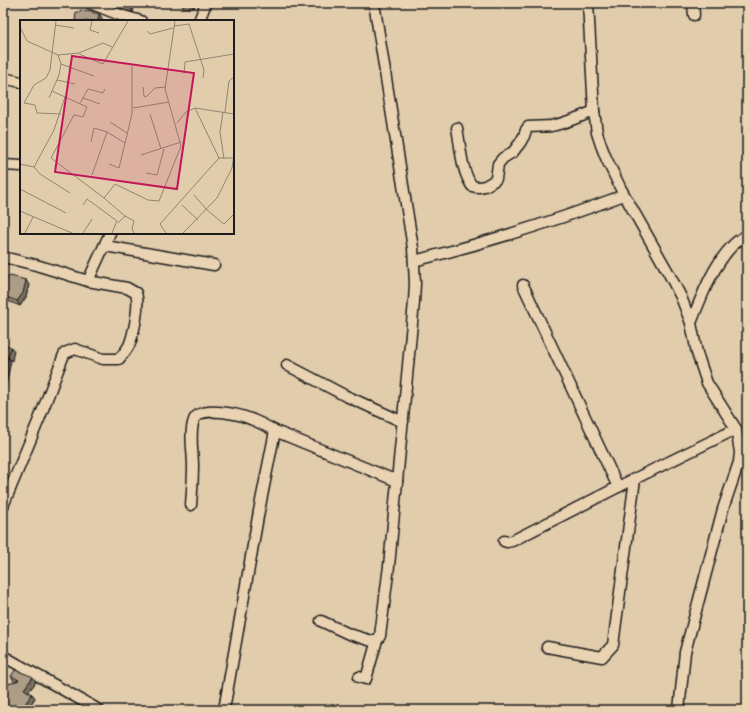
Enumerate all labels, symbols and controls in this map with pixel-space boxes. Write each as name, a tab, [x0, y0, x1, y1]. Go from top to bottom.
inset map	[20, 20, 234, 234]

